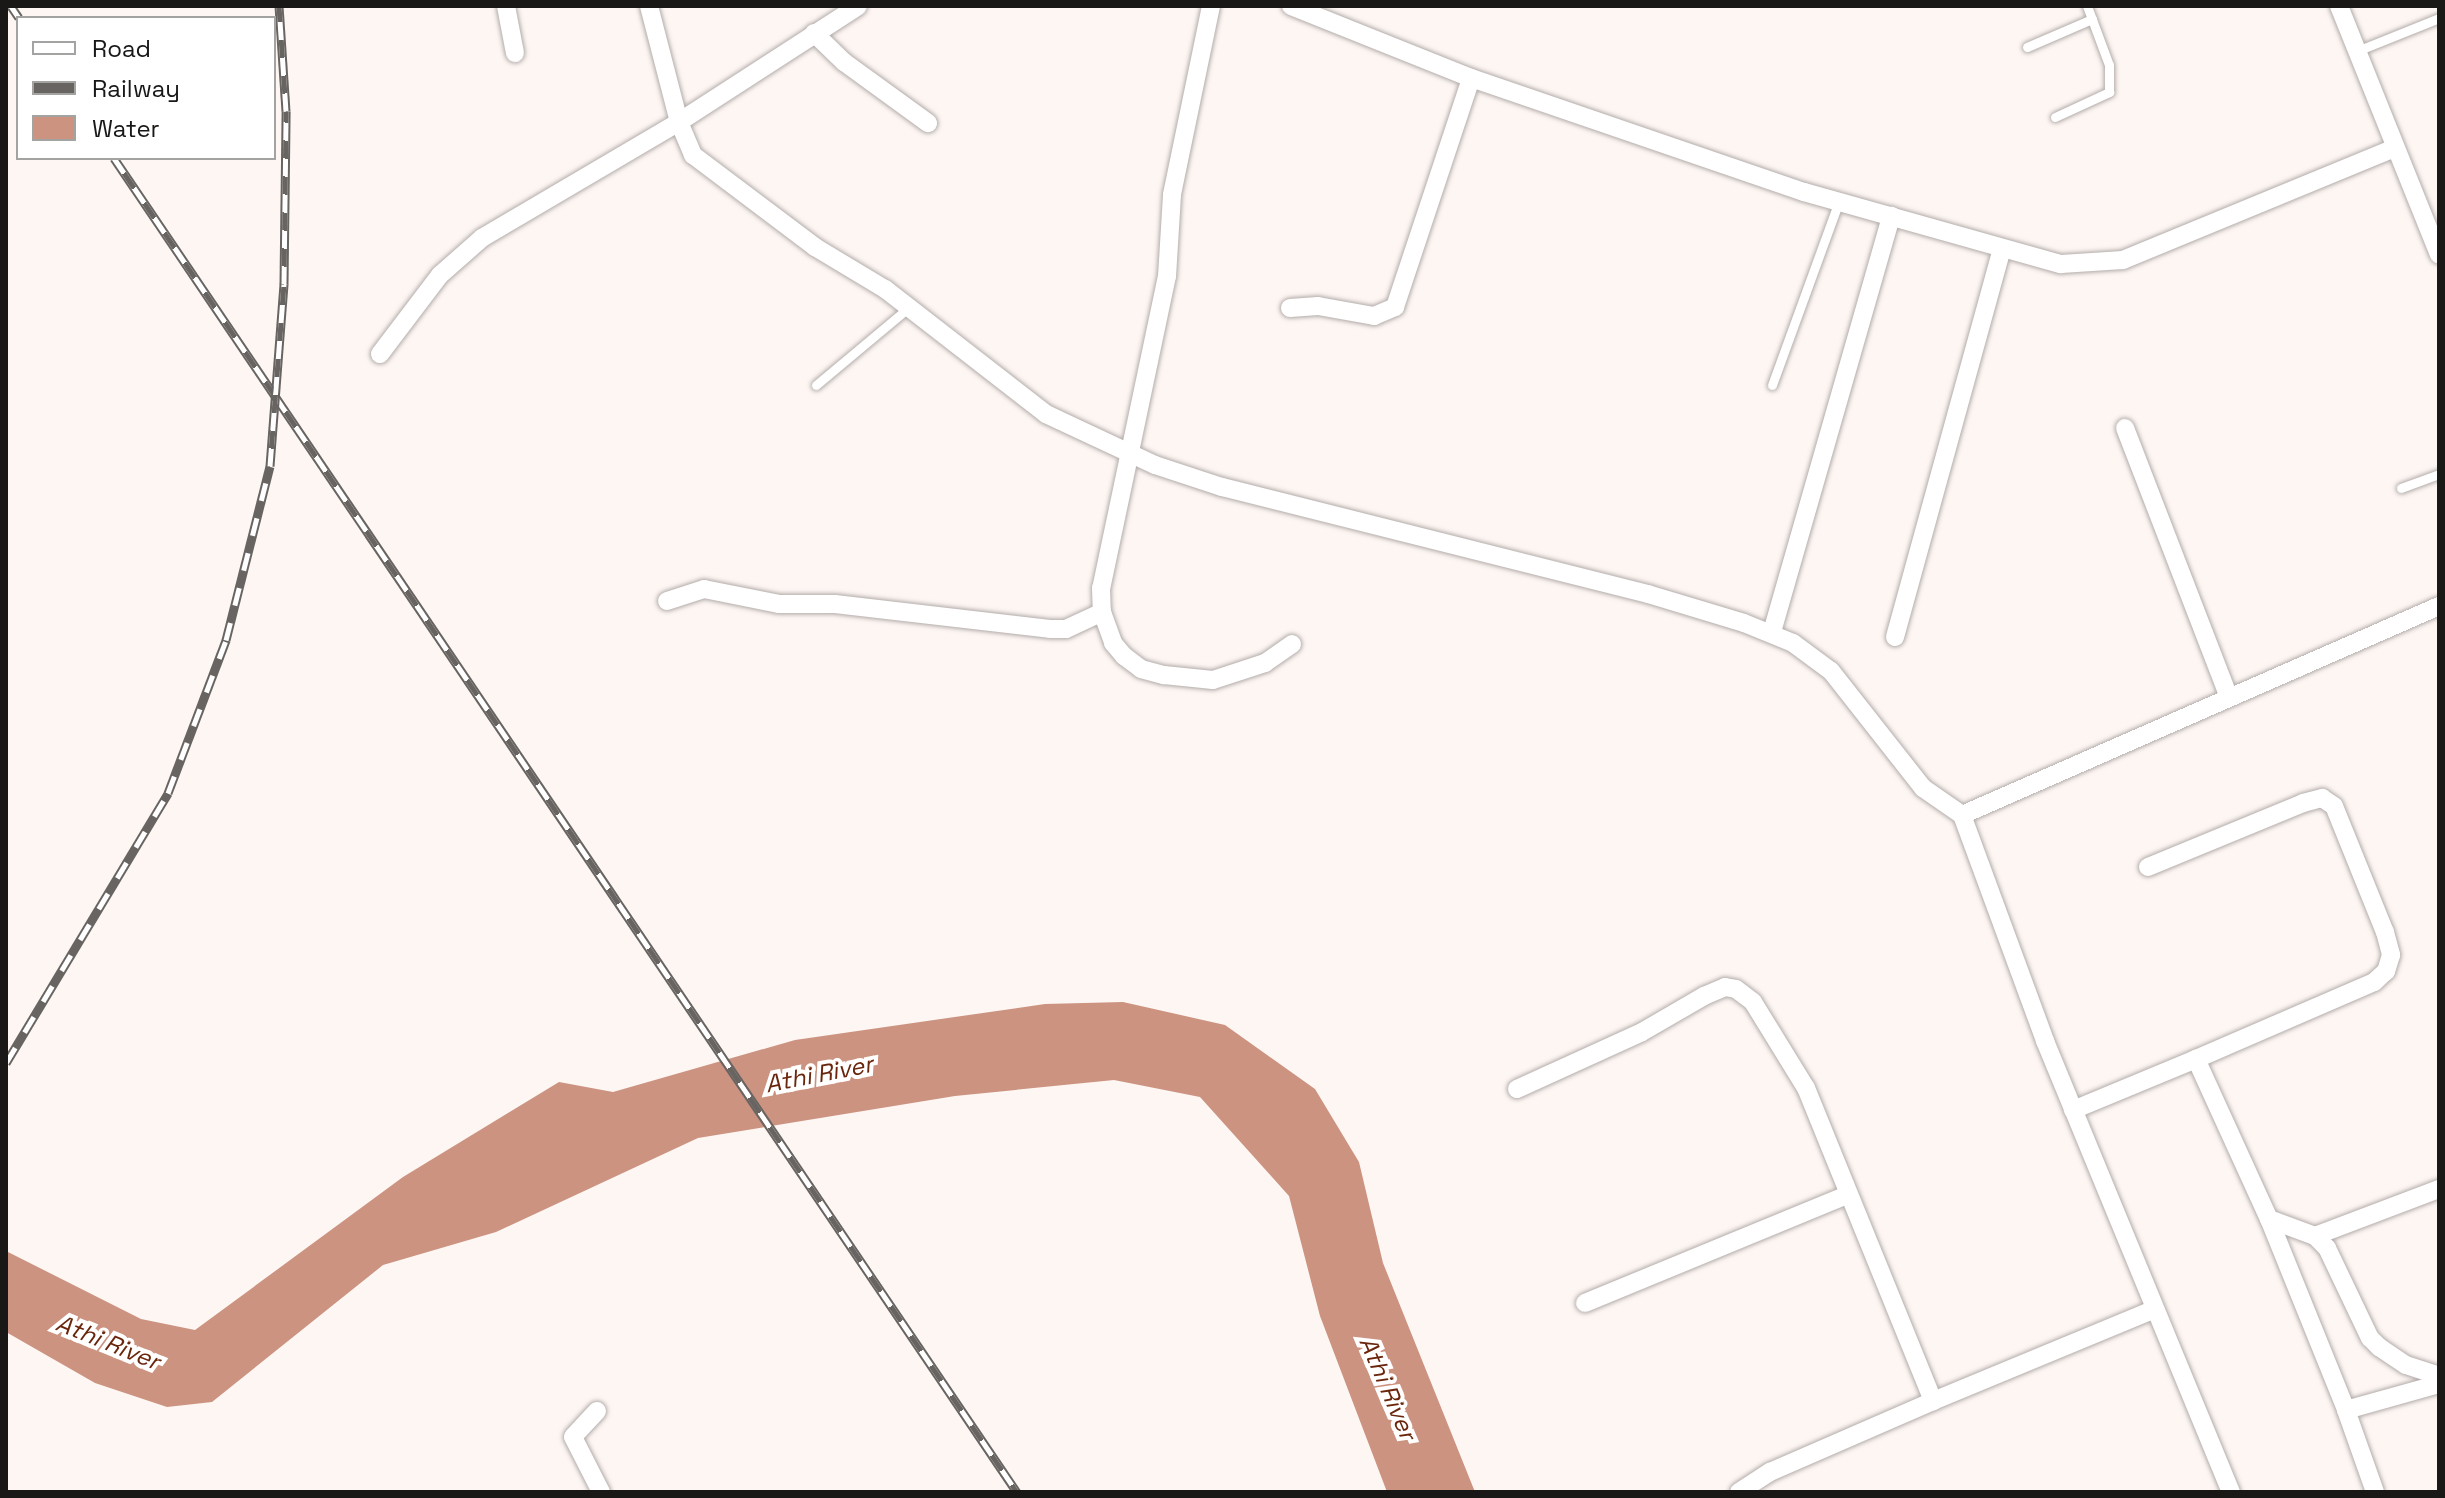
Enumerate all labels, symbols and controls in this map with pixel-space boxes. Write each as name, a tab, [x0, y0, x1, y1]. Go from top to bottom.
legend	[16, 16, 276, 160]
text: Road	[92, 33, 151, 64]
text: Railway	[92, 73, 180, 104]
text: Water	[92, 113, 160, 144]
water label: Athi River	[763, 1049, 875, 1099]
water label: Athi River	[52, 1308, 164, 1376]
water label: Athi River	[1353, 1332, 1423, 1444]

